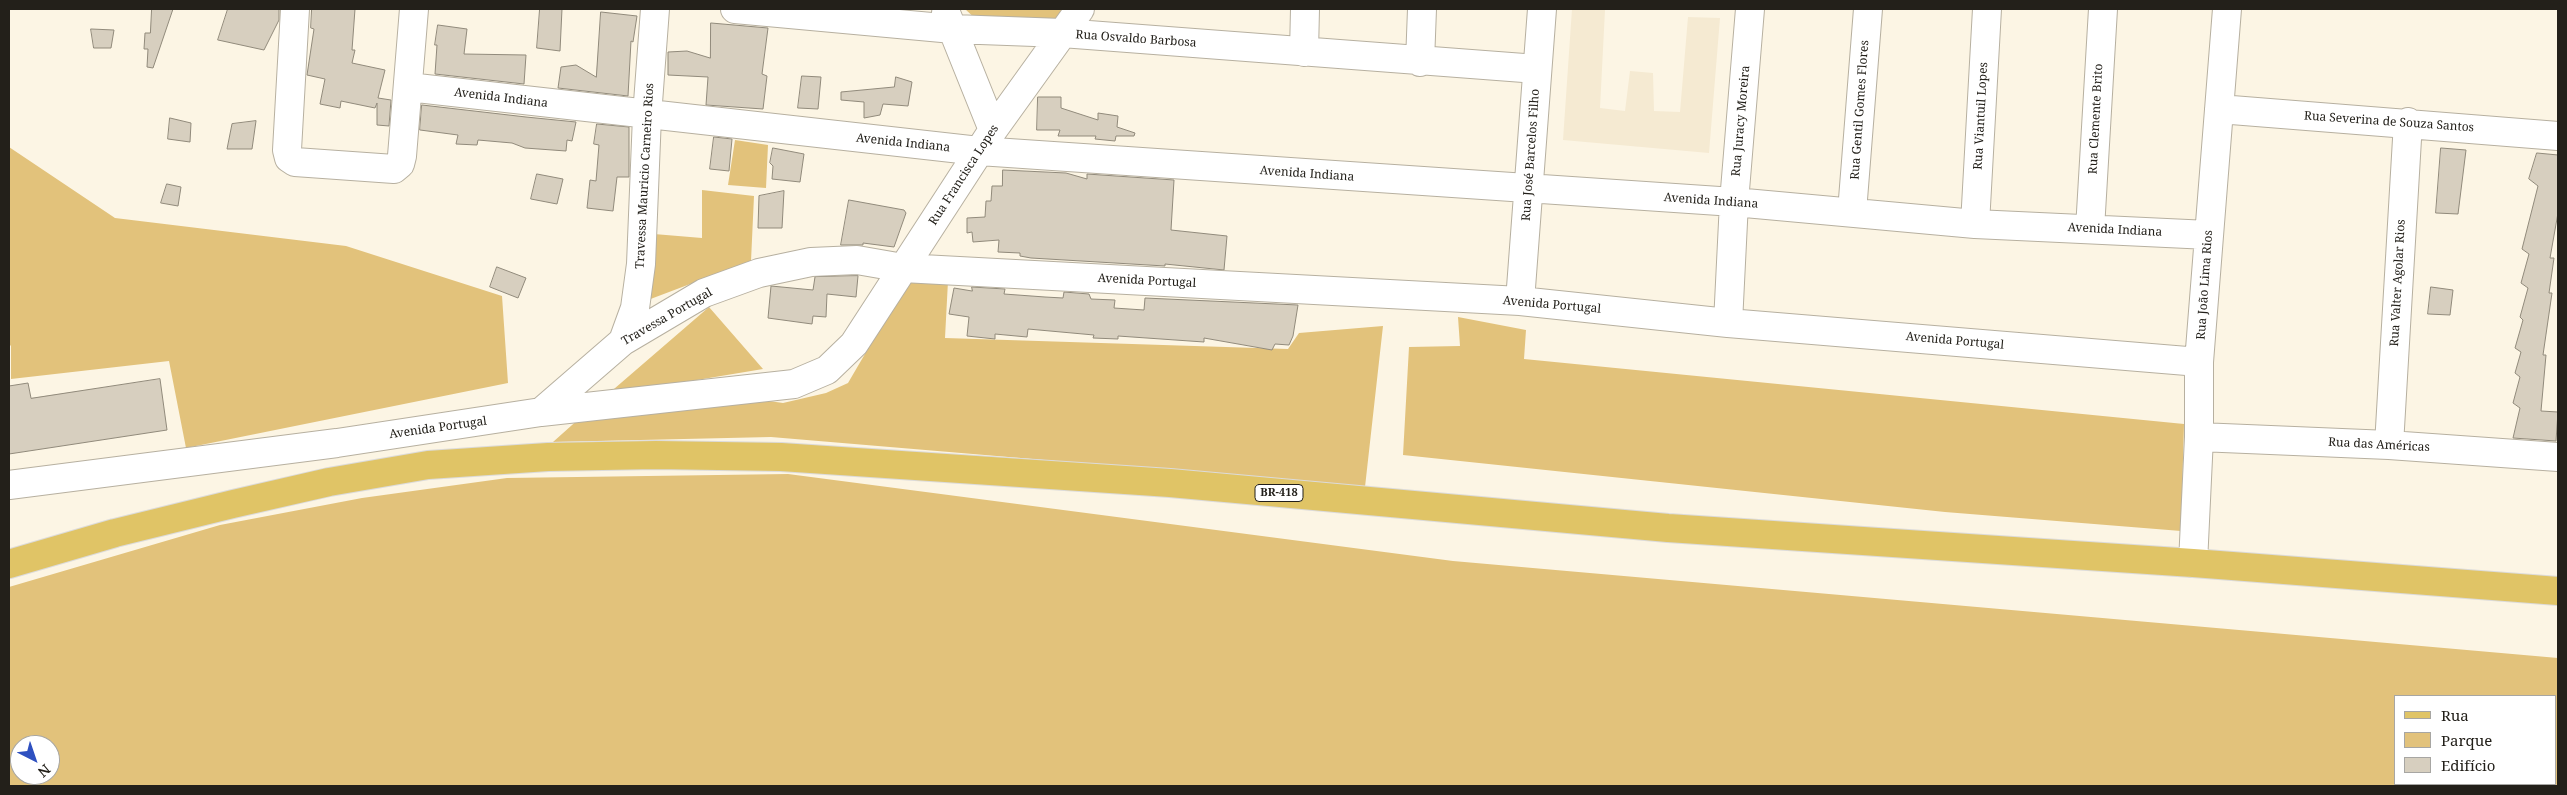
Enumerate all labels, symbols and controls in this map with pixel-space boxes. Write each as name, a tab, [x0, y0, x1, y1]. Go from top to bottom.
street label: Rua Osvaldo Barbosa	[1075, 28, 1197, 50]
street label: Rua Gentil Gomes Flores	[1848, 40, 1872, 180]
street label: Rua Viantuil Lopes	[1971, 62, 1991, 170]
street label: Rua Clemente Brito	[2086, 63, 2106, 175]
street label: Rua Juracy Moreira	[1729, 65, 1753, 177]
street label: Travessa Mauricio Carneiro Rios	[633, 83, 657, 269]
street label: Avenida Indiana	[453, 85, 549, 111]
street label: Rua José Barcelos Filho	[1519, 88, 1543, 222]
street label: Rua Severina de Souza Santos	[2304, 109, 2474, 135]
street label: Rua Francisca Lopes	[926, 122, 1002, 228]
street label: Avenida Indiana	[855, 131, 951, 155]
street label: Avenida Indiana	[1259, 164, 1355, 184]
street label: Avenida Indiana	[1663, 191, 1759, 211]
street label: Rua Valter Agolar Rios	[2387, 219, 2409, 347]
street label: Avenida Indiana	[2067, 220, 2163, 240]
street label: Rua João Lima Rios	[2194, 230, 2216, 340]
street label: Avenida Portugal	[1097, 271, 1197, 291]
street label: Travessa Portugal	[619, 285, 715, 349]
street label: Avenida Portugal	[1502, 294, 1602, 316]
street label: Avenida Portugal	[1905, 330, 2005, 352]
street label: Avenida Portugal	[388, 414, 488, 442]
street label: Rua das Américas	[2328, 435, 2430, 455]
road number: BR-418	[1255, 484, 1303, 502]
legend	[2394, 695, 2557, 785]
text: Rua	[2441, 705, 2469, 725]
text: Parque	[2441, 730, 2492, 750]
north arrow	[10, 735, 60, 785]
text: Edifício	[2441, 755, 2496, 775]
text: N	[34, 760, 55, 782]

